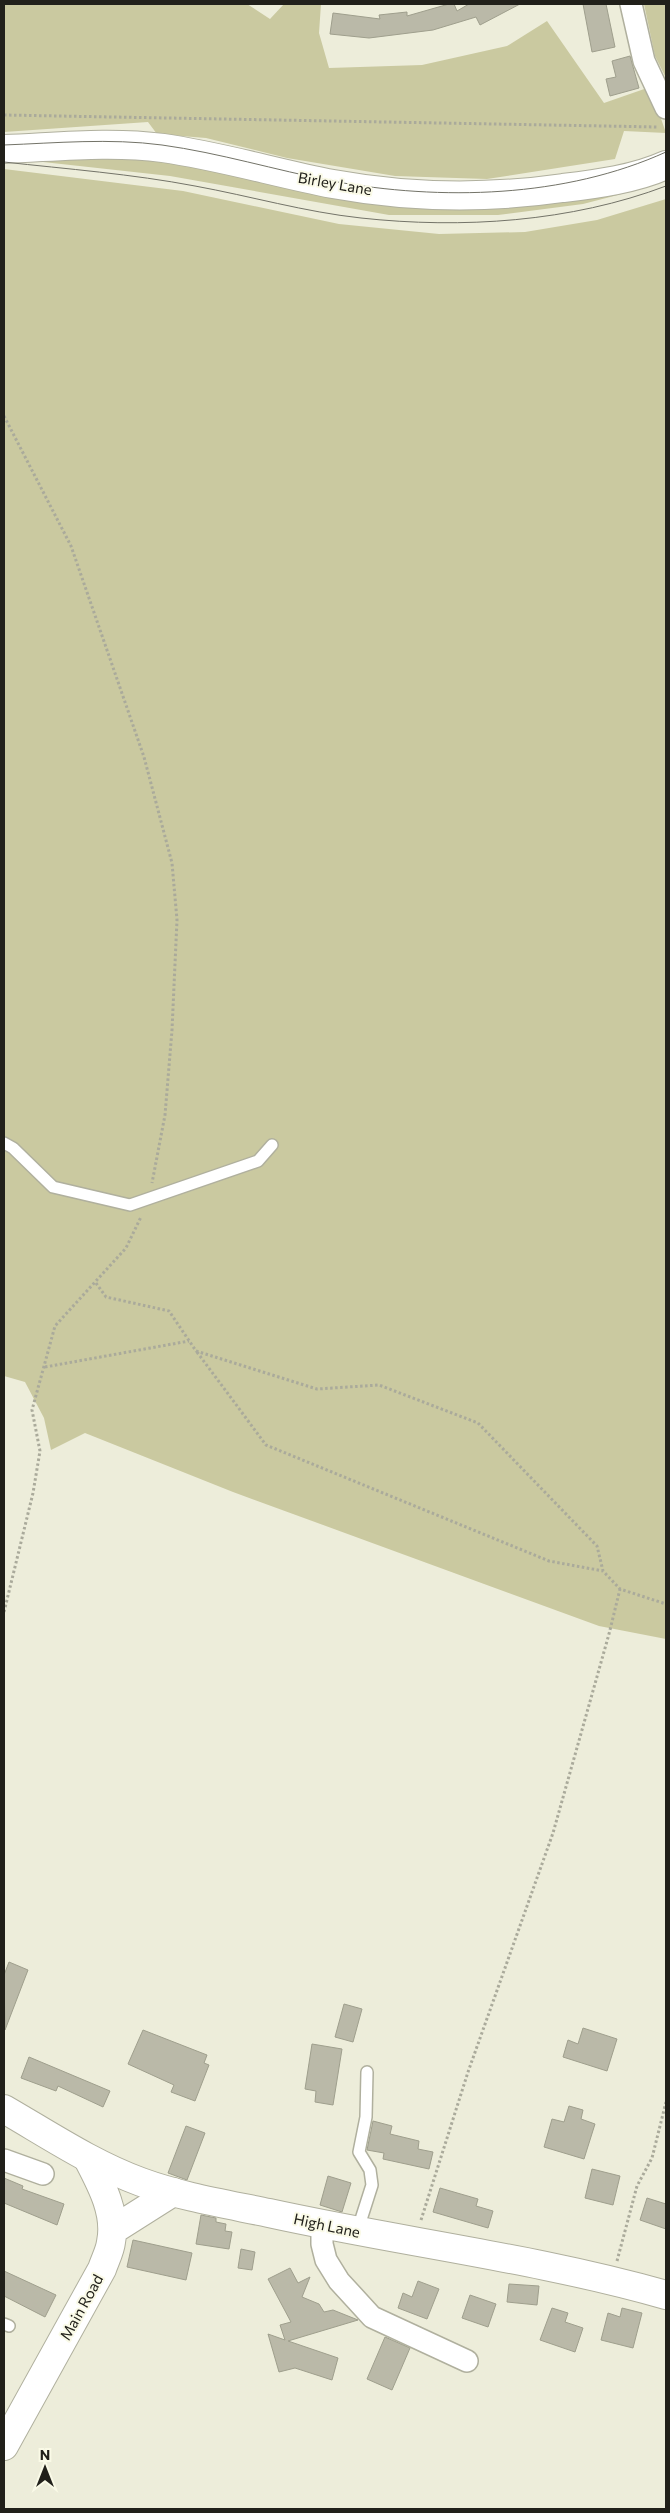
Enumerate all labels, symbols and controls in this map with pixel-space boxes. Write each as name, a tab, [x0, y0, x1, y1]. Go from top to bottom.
street label: Birley Lane	[297, 168, 373, 198]
street label: High Lane	[292, 2209, 362, 2241]
street label: Main Road	[56, 2271, 106, 2343]
north arrow	[20, 2443, 70, 2493]
text: N	[40, 2446, 50, 2463]

